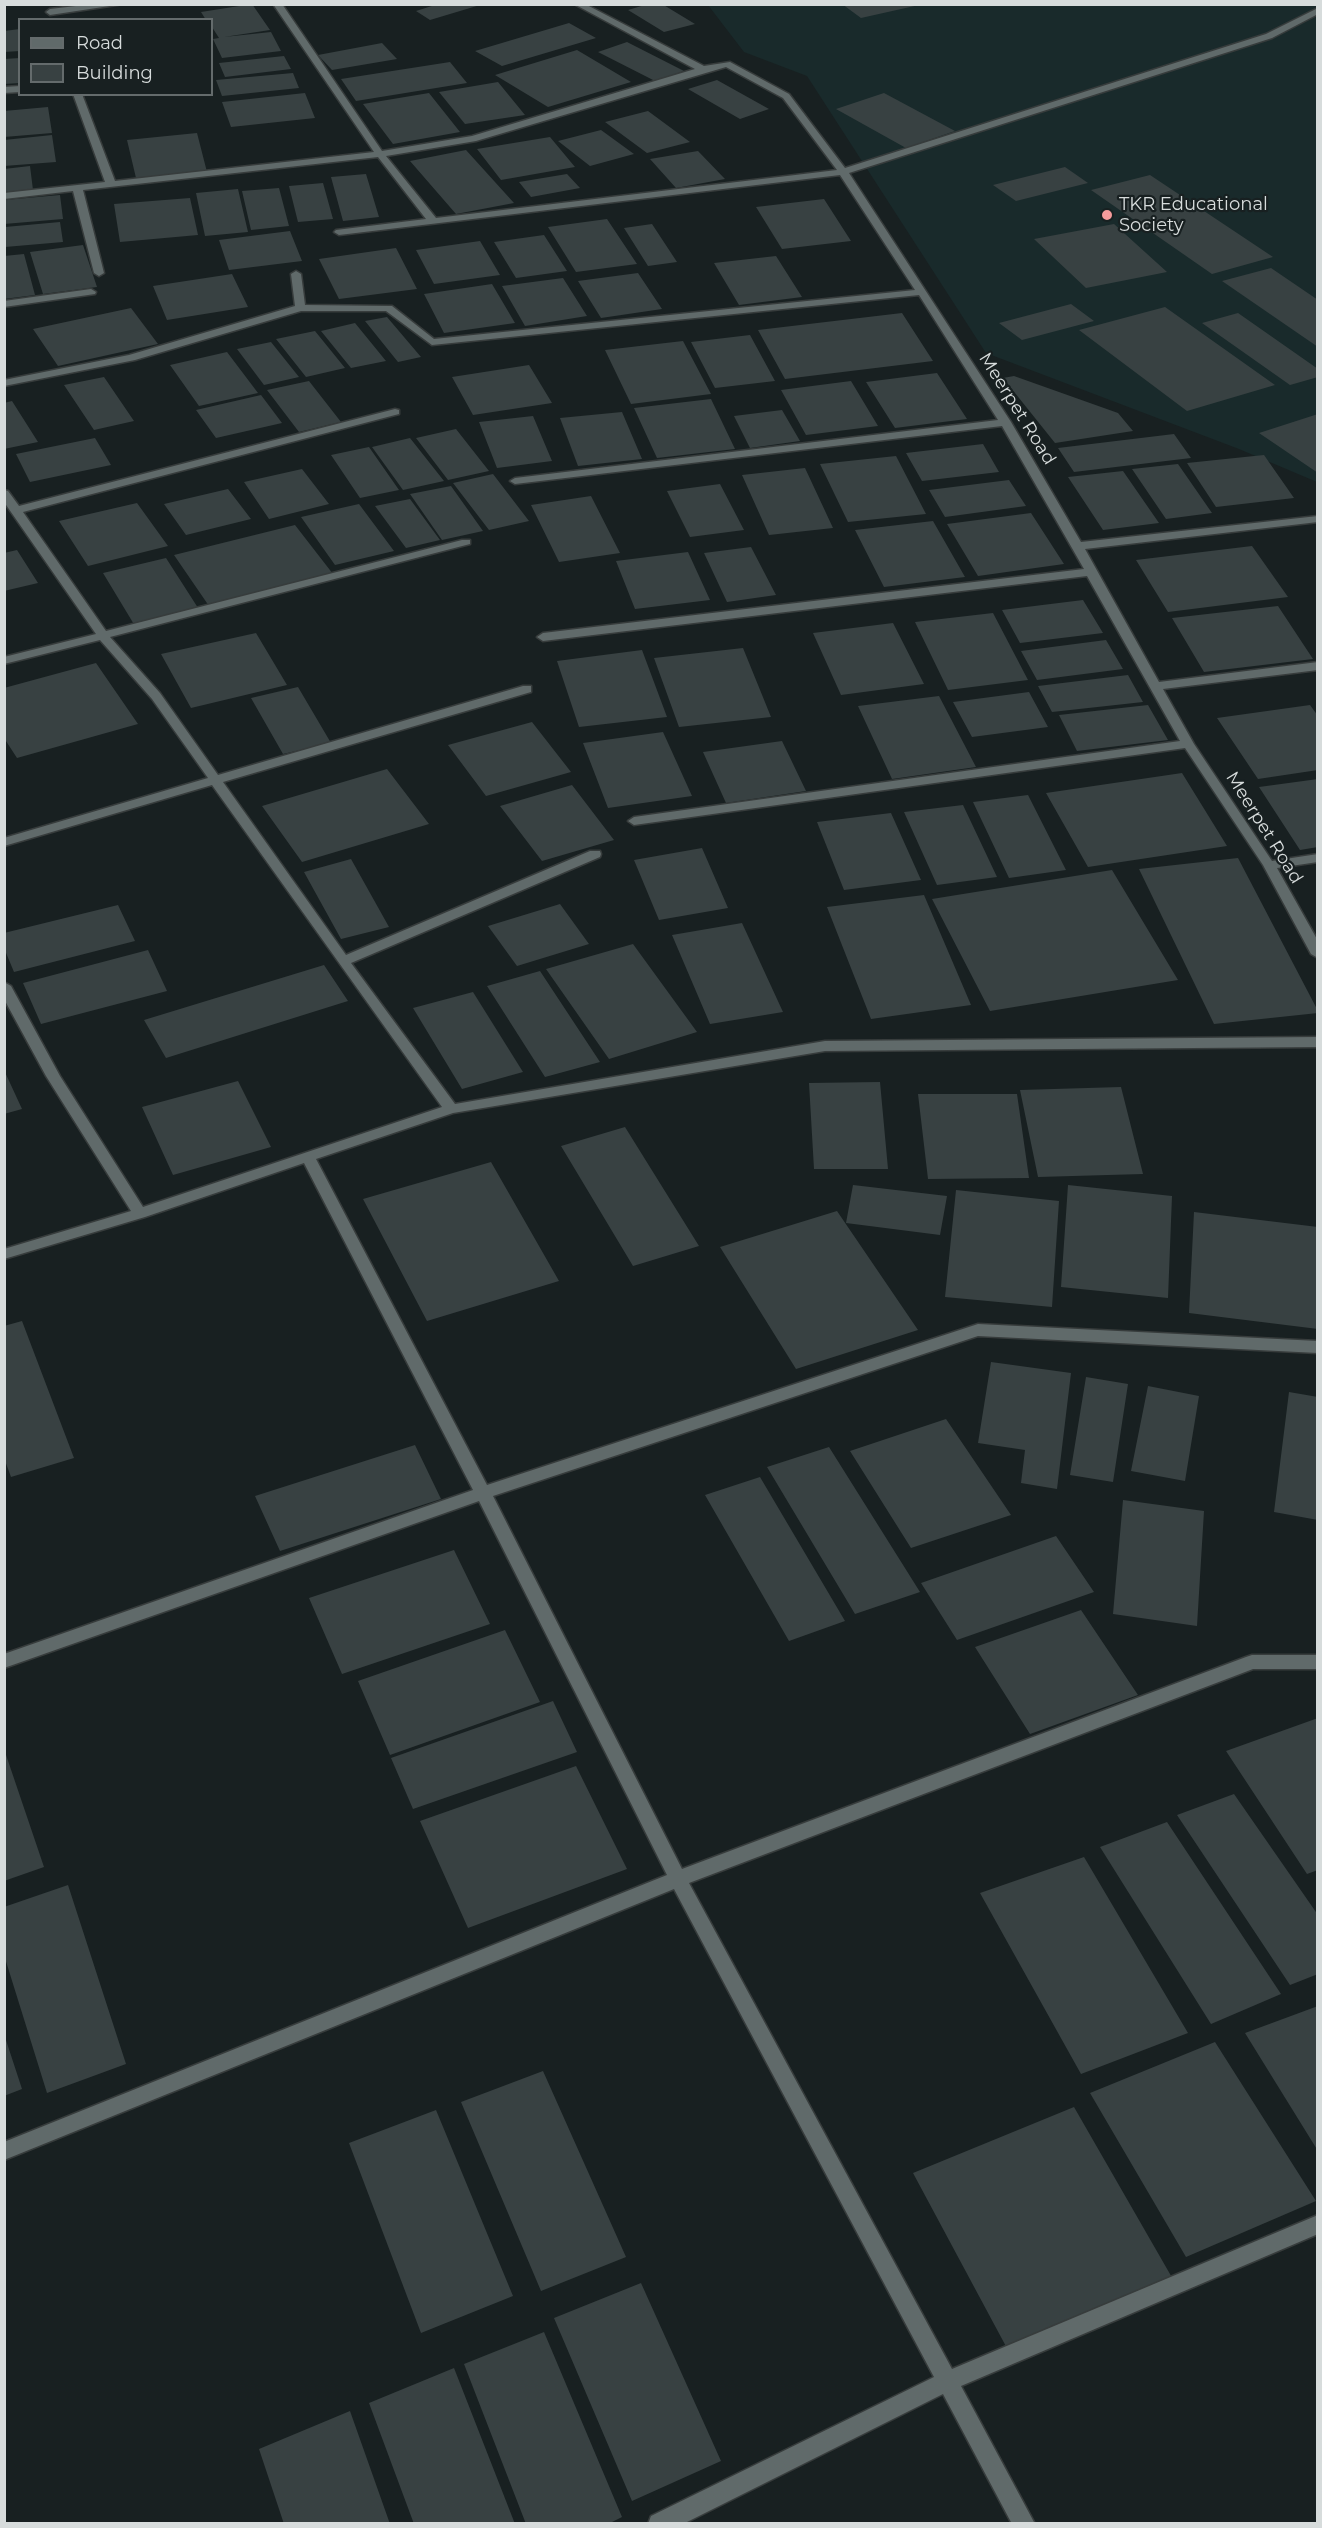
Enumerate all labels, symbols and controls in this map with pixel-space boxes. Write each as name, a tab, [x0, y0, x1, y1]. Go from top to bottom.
legend	[18, 18, 213, 96]
text: Road	[76, 32, 123, 54]
text: Building	[76, 62, 153, 84]
place label: TKR Educational Society	[1119, 194, 1268, 236]
marker: TKR Educational Society	[1100, 208, 1114, 222]
street label: Meerpet Road	[974, 349, 1060, 469]
street label: Meerpet Road	[1221, 768, 1307, 888]

